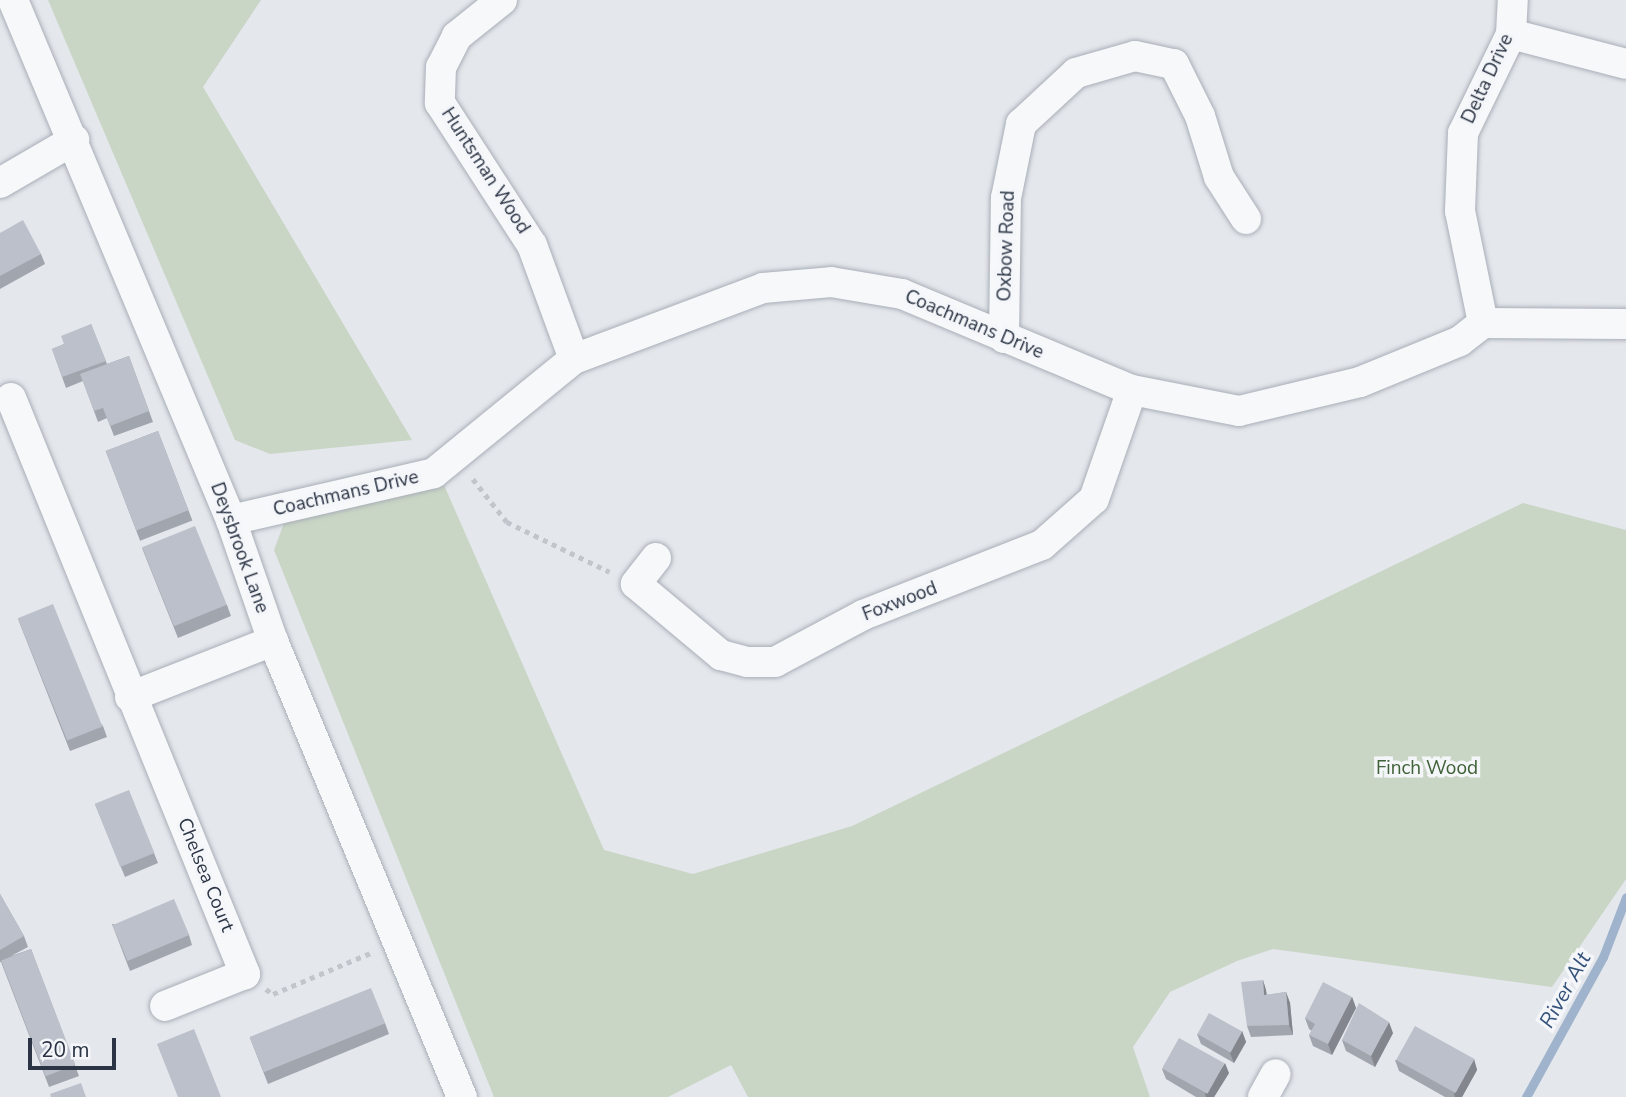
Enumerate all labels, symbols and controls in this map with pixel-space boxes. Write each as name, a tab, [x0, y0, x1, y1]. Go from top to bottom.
street label: Delta Drive	[1457, 31, 1519, 127]
street label: Huntsman Wood	[436, 104, 534, 238]
street label: Oxbow Road	[994, 190, 1020, 302]
street label: Coachmans Drive	[901, 285, 1047, 365]
street label: Coachmans Drive	[271, 466, 421, 522]
street label: Deysbrook Lane	[205, 480, 273, 616]
street label: Foxwood	[859, 577, 941, 627]
park label: Finch Wood	[1376, 758, 1478, 780]
street label: Chelsea Court	[172, 815, 238, 935]
water label: River Alt	[1534, 948, 1596, 1032]
scale bar	[32, 1024, 119, 1068]
text: 20 m	[41, 1036, 90, 1064]

